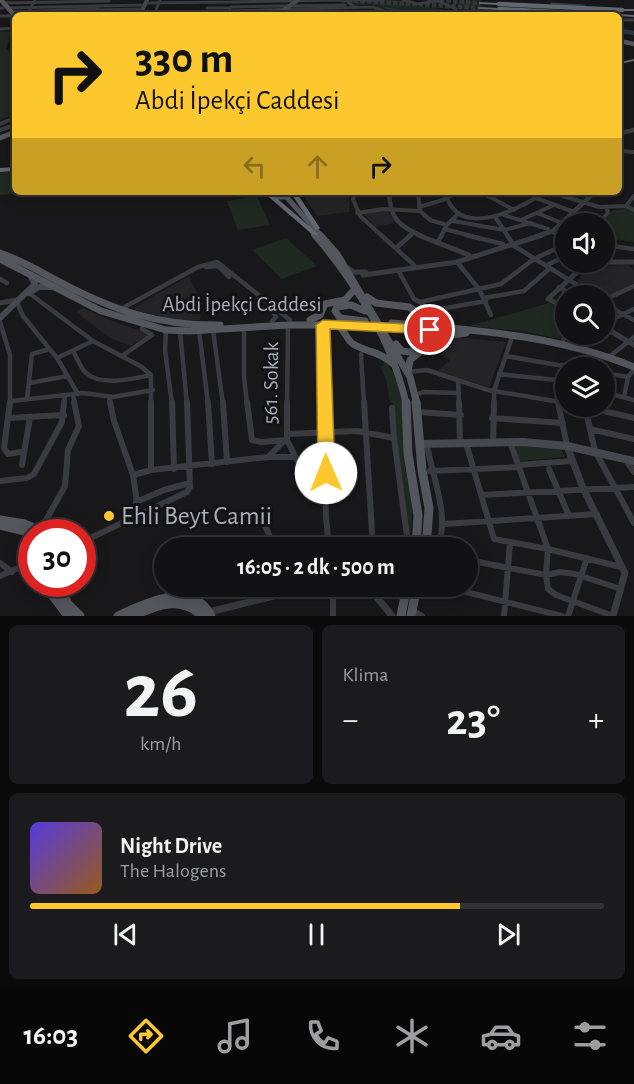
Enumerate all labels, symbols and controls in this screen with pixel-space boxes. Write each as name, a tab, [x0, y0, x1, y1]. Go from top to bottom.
icon: right	[36, 36, 114, 114]
text: 330 m	[135, 38, 233, 80]
text: Abdi İpekçi Caddesi	[135, 87, 340, 114]
icon: left	[238, 150, 271, 183]
icon: ahead	[301, 150, 334, 183]
icon: right	[364, 150, 397, 183]
map controls	[555, 213, 615, 417]
button: sound	[555, 213, 615, 273]
button: search	[555, 285, 615, 345]
street label: Abdi İpekçi Caddesi	[162, 293, 322, 315]
pin	[404, 304, 455, 355]
icon: arrive	[413, 313, 446, 346]
street label: 561. Sokak	[260, 341, 282, 424]
button: layers	[555, 357, 615, 417]
position arrow	[294, 441, 358, 505]
place label: Ehli Beyt Camii	[121, 503, 272, 529]
marker: Ehli Beyt Camii	[102, 509, 116, 523]
speed limit sign: 30	[18, 519, 96, 597]
text: 16:05 · 2 dk · 500 m	[237, 556, 395, 578]
text: 26	[124, 654, 198, 732]
text: Klima	[343, 665, 388, 685]
text: 23°	[446, 698, 500, 743]
text: −	[343, 704, 358, 737]
text: +	[588, 704, 604, 737]
text: km/h	[140, 734, 181, 754]
text: Night Drive	[120, 835, 222, 857]
text: The Halogens	[120, 861, 226, 881]
icon: previous	[109, 918, 142, 951]
icon: pause	[300, 918, 333, 951]
icon: next	[492, 918, 525, 951]
icon: directions	[125, 1015, 167, 1057]
icon: music	[214, 1015, 256, 1057]
icon: phone	[302, 1015, 344, 1057]
icon: climate	[391, 1015, 433, 1057]
icon: car	[480, 1015, 522, 1057]
icon: filters	[569, 1015, 611, 1057]
text: 16:03	[23, 1022, 78, 1049]

